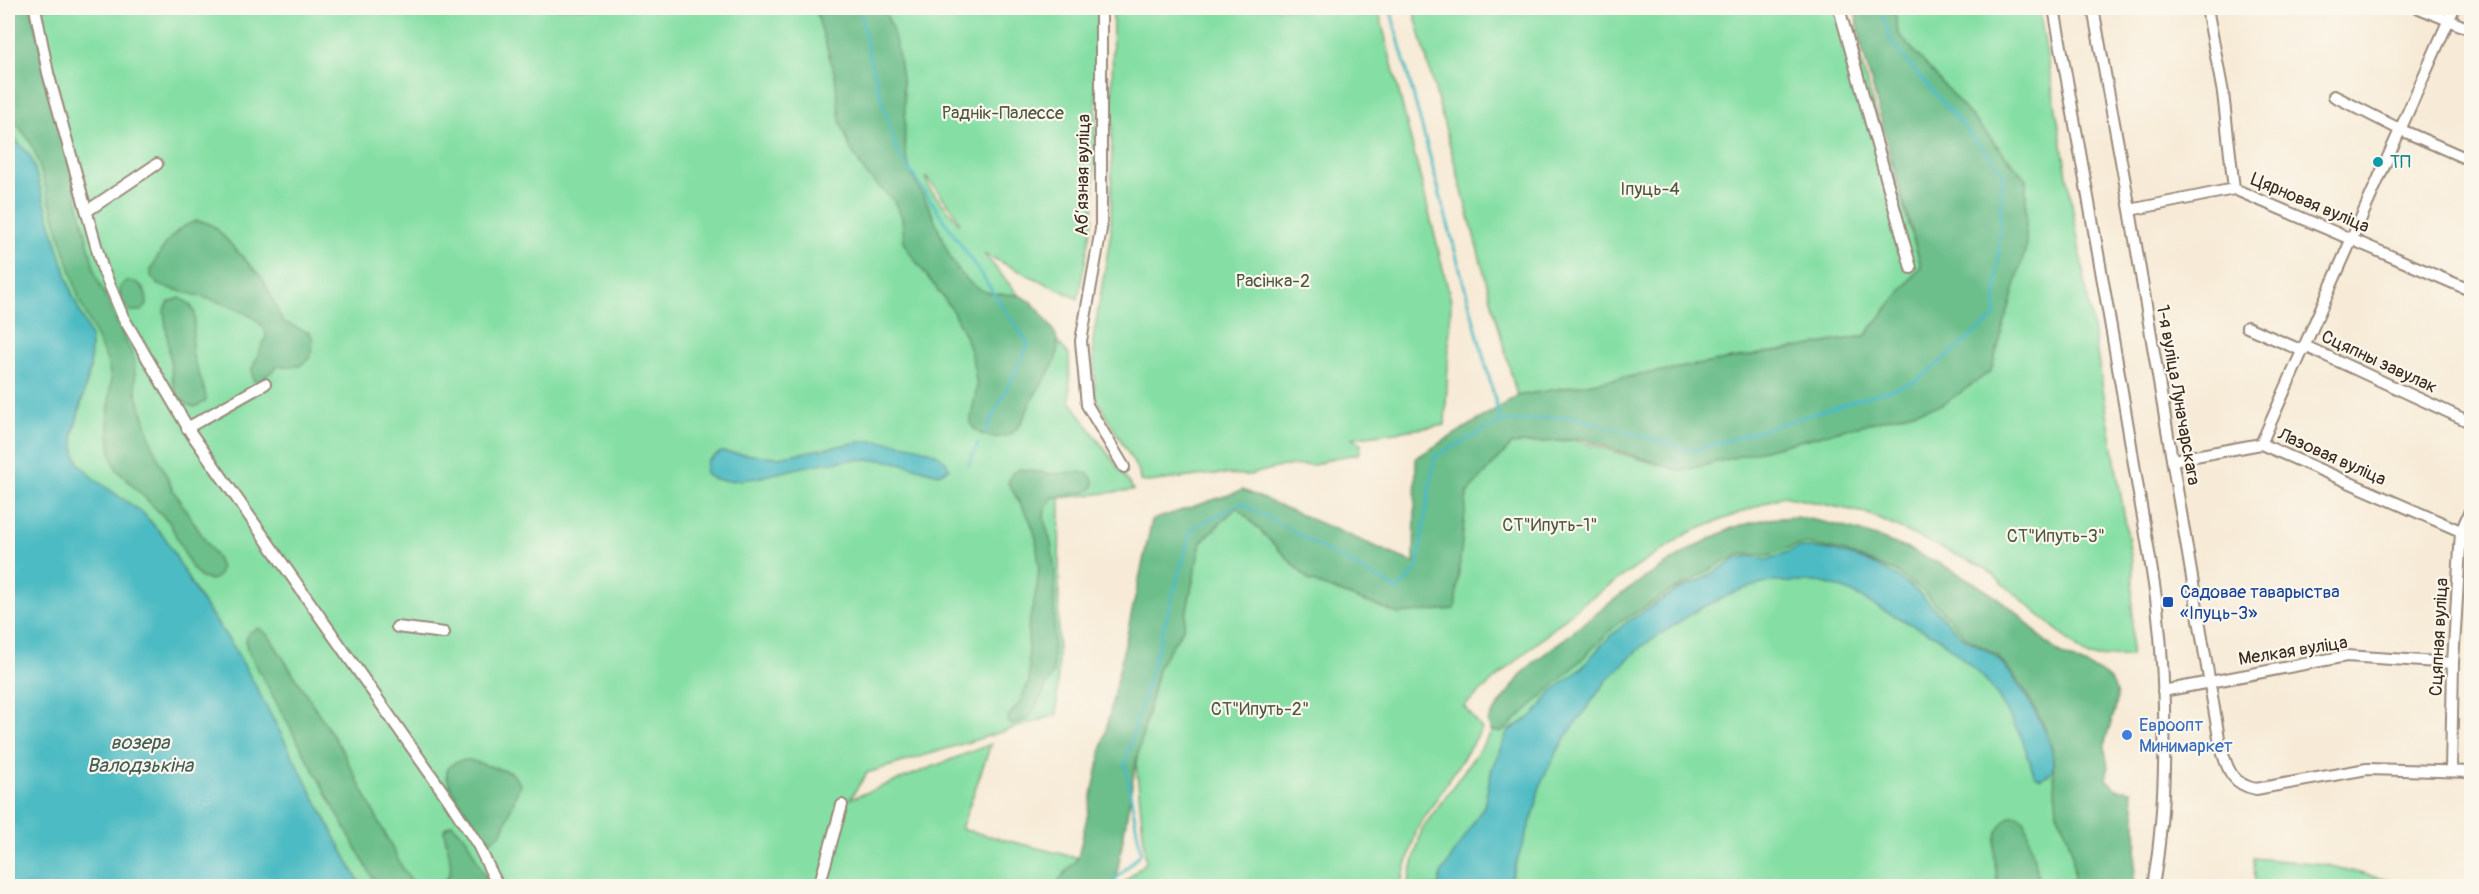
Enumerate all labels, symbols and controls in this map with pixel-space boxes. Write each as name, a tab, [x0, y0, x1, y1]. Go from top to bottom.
park label: Раднік-Палессе	[942, 102, 1064, 125]
street label: Абʼязная вуліца	[1070, 114, 1096, 236]
place label: ТП	[2390, 151, 2411, 174]
marker: ТП	[2371, 155, 2385, 169]
street label: Цярновая вуліца	[2247, 168, 2373, 238]
park label: Іпуць-4	[1620, 178, 1680, 201]
park label: Расінка-2	[1236, 270, 1310, 293]
street label: 1-я вуліца Луначарскага	[2151, 303, 2205, 487]
street label: Сцяпны завулак	[2317, 325, 2441, 399]
street label: Лазовая вуліца	[2273, 422, 2390, 491]
park label: СТ"Ипуть-1"	[1502, 514, 1598, 537]
park label: СТ"Ипуть-3"	[2007, 525, 2105, 548]
street label: Сцяпная вуліца	[2424, 577, 2454, 697]
place label: Садовае таварыства «Іпуць-3»	[2180, 581, 2340, 625]
marker: Садовае таварыства «Іпуць-3»	[2161, 595, 2175, 609]
street label: Мелкая вуліца	[2237, 631, 2349, 671]
park label: СТ"Ипуть-2"	[1211, 698, 1309, 721]
place label: Евроопт Минимаркет	[2139, 714, 2233, 758]
marker: Евроопт Минимаркет	[2120, 728, 2134, 742]
water label: возера Валодзькіна	[87, 730, 195, 778]

